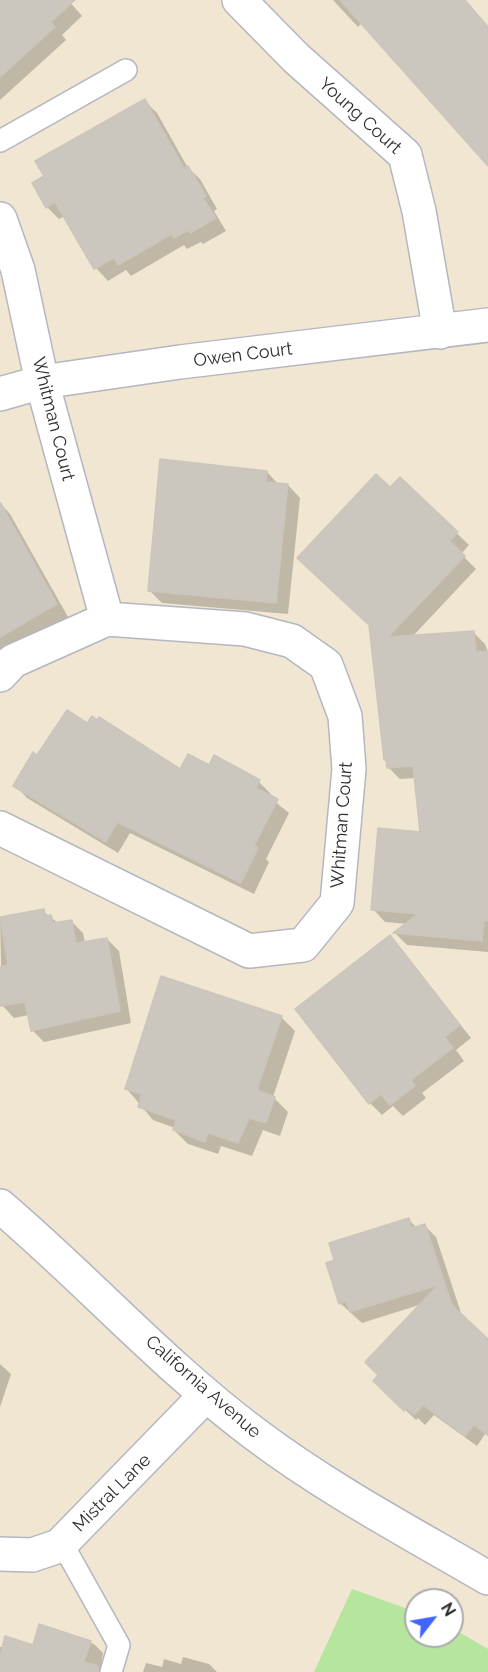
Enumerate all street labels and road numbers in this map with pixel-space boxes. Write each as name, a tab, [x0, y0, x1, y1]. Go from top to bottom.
street label: Young Court	[314, 73, 406, 159]
street label: Owen Court	[192, 338, 294, 372]
street label: Whitman Court	[27, 355, 79, 483]
street label: Whitman Court	[327, 761, 357, 889]
street label: California Avenue	[141, 1331, 265, 1443]
street label: Mistral Lane	[69, 1450, 155, 1536]

